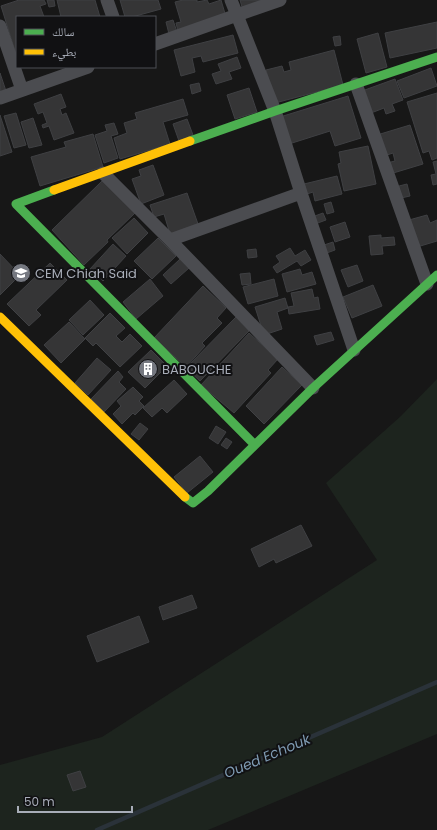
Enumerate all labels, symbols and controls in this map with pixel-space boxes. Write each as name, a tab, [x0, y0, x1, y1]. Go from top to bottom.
legend	[16, 16, 156, 68]
text: سالك	[52, 23, 74, 40]
text: بطيء	[52, 43, 76, 62]
school or university icon: CEM Chiah Said	[10, 262, 32, 284]
place label: CEM Chiah Said	[35, 264, 137, 283]
building icon: BABOUCHE	[137, 358, 159, 380]
place label: BABOUCHE	[162, 360, 231, 379]
water label: Oued Echouk	[221, 729, 314, 783]
scale bar	[18, 788, 132, 814]
text: 50 m	[24, 793, 55, 810]

